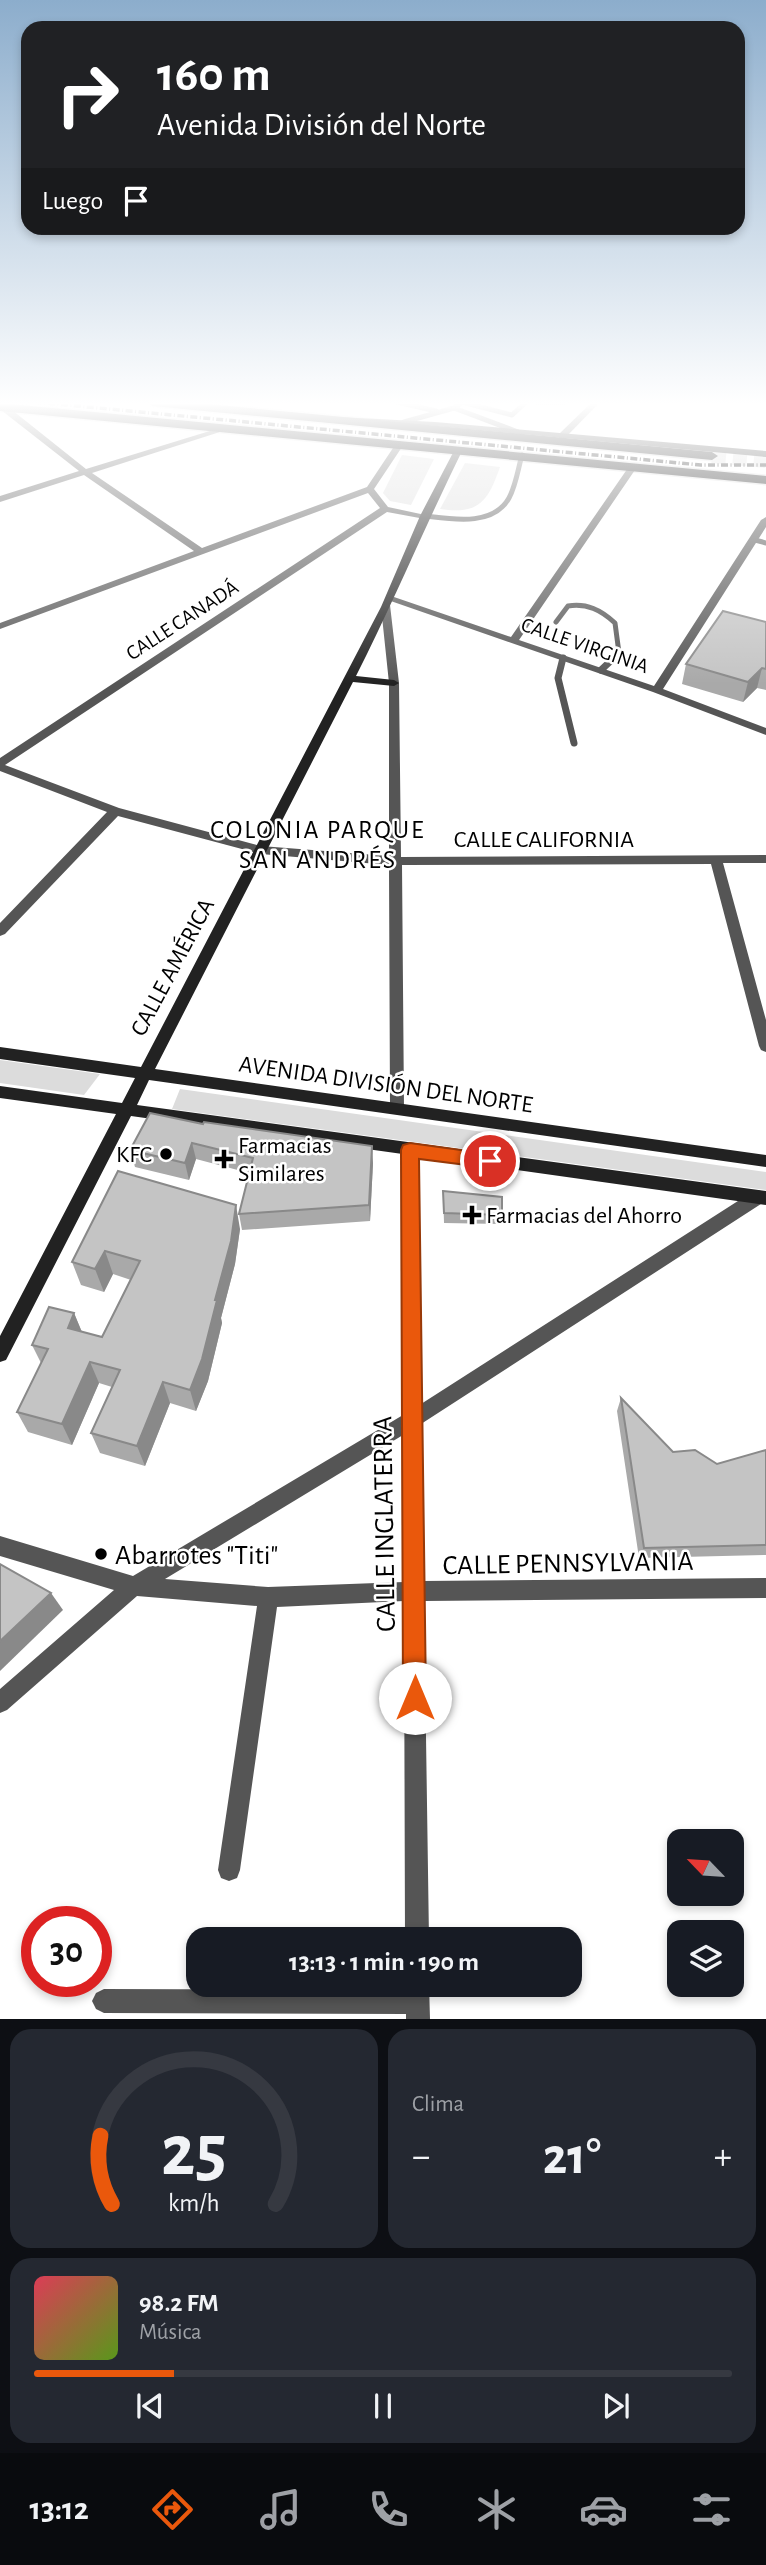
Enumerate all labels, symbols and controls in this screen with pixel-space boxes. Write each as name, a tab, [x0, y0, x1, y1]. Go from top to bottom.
icon: right	[42, 49, 133, 140]
text: 160 m	[157, 51, 271, 100]
text: Avenida División del Norte	[157, 109, 486, 141]
icon: arrive	[117, 182, 155, 220]
text: Luego	[42, 188, 103, 214]
street label: CALLE CANADÁ	[121, 575, 242, 664]
street label: CALLE VIRGINIA	[518, 614, 651, 677]
district label: COLONIA PARQUE SAN ANDRÉS	[210, 817, 426, 873]
street label: CALLE CALIFORNIA	[454, 828, 634, 852]
street label: CALLE AMÉRICA	[125, 894, 219, 1040]
street label: AVENIDA DIVISIÓN DEL NORTE	[237, 1050, 535, 1118]
pin	[460, 1131, 520, 1191]
place label: Farmacias Similares	[238, 1134, 332, 1186]
icon: arrive	[471, 1142, 509, 1180]
place label: KFC	[116, 1143, 152, 1167]
marker: KFC	[158, 1146, 174, 1162]
marker: Farmacias Similares	[216, 1151, 232, 1167]
place label: Farmacias del Ahorro	[486, 1204, 682, 1228]
marker: Farmacias del Ahorro	[464, 1207, 480, 1223]
street label: CALLE INGLATERRA	[369, 1416, 401, 1632]
place label: Abarrotes "Titi"	[115, 1542, 278, 1570]
marker: Abarrotes "Titi"	[93, 1546, 109, 1562]
street label: CALLE PENNSYLVANIA	[442, 1548, 694, 1580]
position arrow	[378, 1661, 452, 1735]
north arrow	[667, 1829, 744, 1906]
map controls	[667, 1829, 744, 1997]
speed limit sign: 30	[21, 1906, 112, 1997]
button: layers	[667, 1920, 744, 1997]
text: 13:13 · 1 min · 190 m	[289, 1949, 479, 1975]
text: Clima	[412, 2093, 464, 2116]
text: 25	[161, 2117, 227, 2190]
text: 21°	[543, 2131, 601, 2183]
text: −	[412, 2138, 430, 2176]
text: +	[714, 2138, 732, 2176]
text: km/h	[168, 2191, 220, 2216]
text: 98.2 FM	[139, 2290, 219, 2316]
text: Música	[139, 2321, 202, 2344]
icon: previous	[131, 2387, 169, 2425]
icon: pause	[364, 2387, 402, 2425]
icon: next	[597, 2387, 635, 2425]
icon: directions	[148, 2485, 197, 2534]
icon: music	[256, 2485, 305, 2534]
icon: phone	[364, 2485, 413, 2534]
icon: climate	[472, 2485, 521, 2534]
icon: car	[579, 2485, 628, 2534]
icon: filters	[687, 2485, 736, 2534]
text: 13:12	[29, 2493, 89, 2525]

